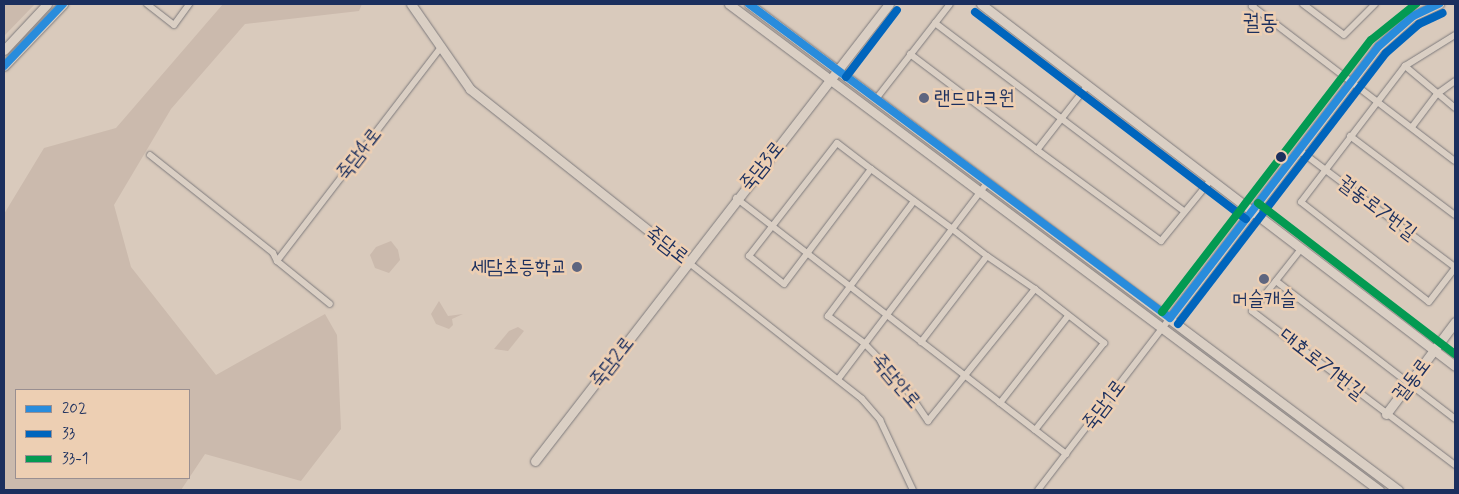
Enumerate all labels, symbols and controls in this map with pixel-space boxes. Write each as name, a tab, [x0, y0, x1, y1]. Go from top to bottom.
district label: 궐동	[1242, 11, 1278, 37]
place label: 랜드마크원	[934, 86, 1014, 110]
marker: 랜드마크원	[918, 92, 930, 104]
street label: 죽담4로	[331, 123, 387, 185]
street label: 죽담3로	[735, 136, 789, 196]
unlabelled marker	[1276, 152, 1286, 162]
street label: 궐동로7번길	[1333, 171, 1421, 245]
street label: 죽담로	[641, 221, 693, 269]
place label: 세담초등학교	[470, 255, 567, 279]
marker: 세담초등학교	[571, 261, 583, 273]
marker: 머슬캐슬	[1258, 273, 1270, 285]
place label: 머슬캐슬	[1232, 287, 1296, 311]
street label: 대호로71번길	[1275, 323, 1369, 405]
street label: 죽담2로	[585, 332, 639, 392]
street label: 죽담안로	[866, 349, 926, 413]
street label: 궐동로	[1388, 353, 1436, 407]
street label: 죽담1로	[1077, 375, 1131, 435]
legend	[15, 389, 190, 479]
text: 202	[62, 399, 87, 419]
text: 33	[62, 424, 75, 444]
text: 33-1	[62, 449, 89, 469]

